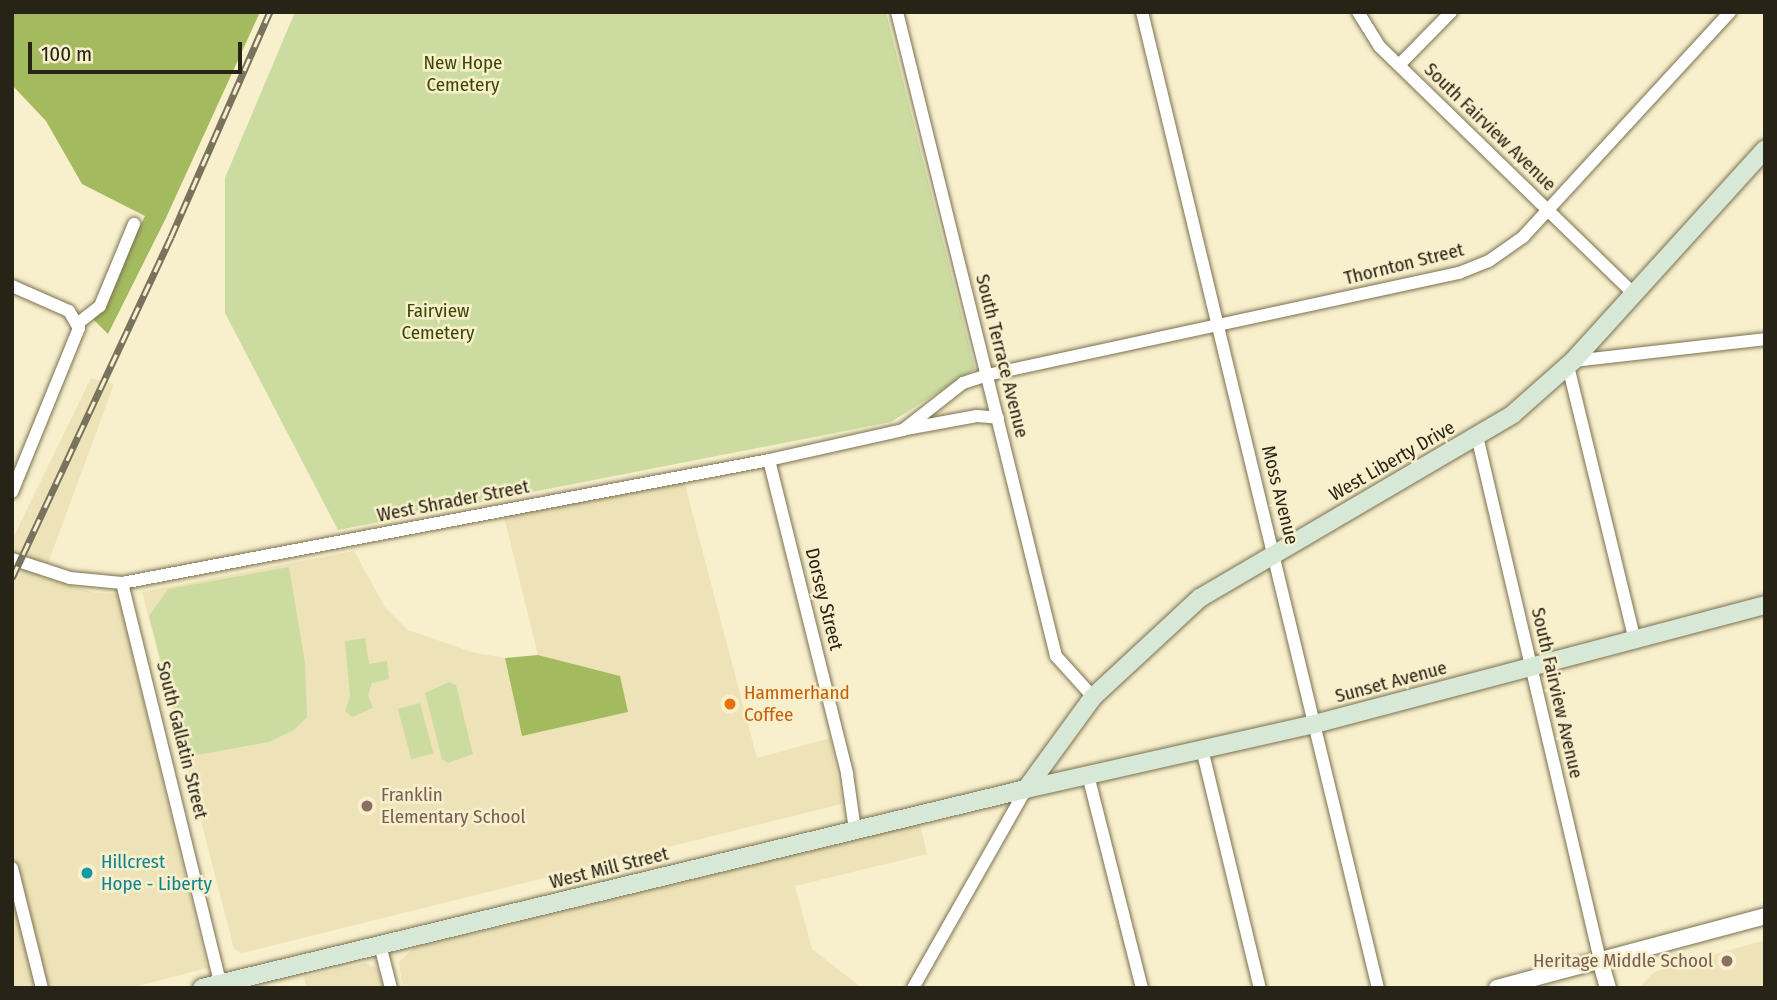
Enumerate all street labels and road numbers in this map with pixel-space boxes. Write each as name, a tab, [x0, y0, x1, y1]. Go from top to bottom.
street label: South Fairview Avenue	[1419, 58, 1561, 196]
street label: Thornton Street	[1342, 238, 1466, 290]
street label: South Terrace Avenue	[971, 272, 1033, 440]
street label: West Liberty Drive	[1325, 416, 1459, 506]
street label: Moss Avenue	[1257, 443, 1303, 547]
street label: West Shrader Street	[375, 475, 531, 527]
street label: Dorsey Street	[800, 546, 848, 652]
street label: South Fairview Avenue	[1526, 605, 1588, 781]
street label: Sunset Avenue	[1333, 656, 1449, 708]
street label: South Gallatin Street	[151, 659, 213, 821]
street label: West Mill Street	[547, 842, 671, 894]

